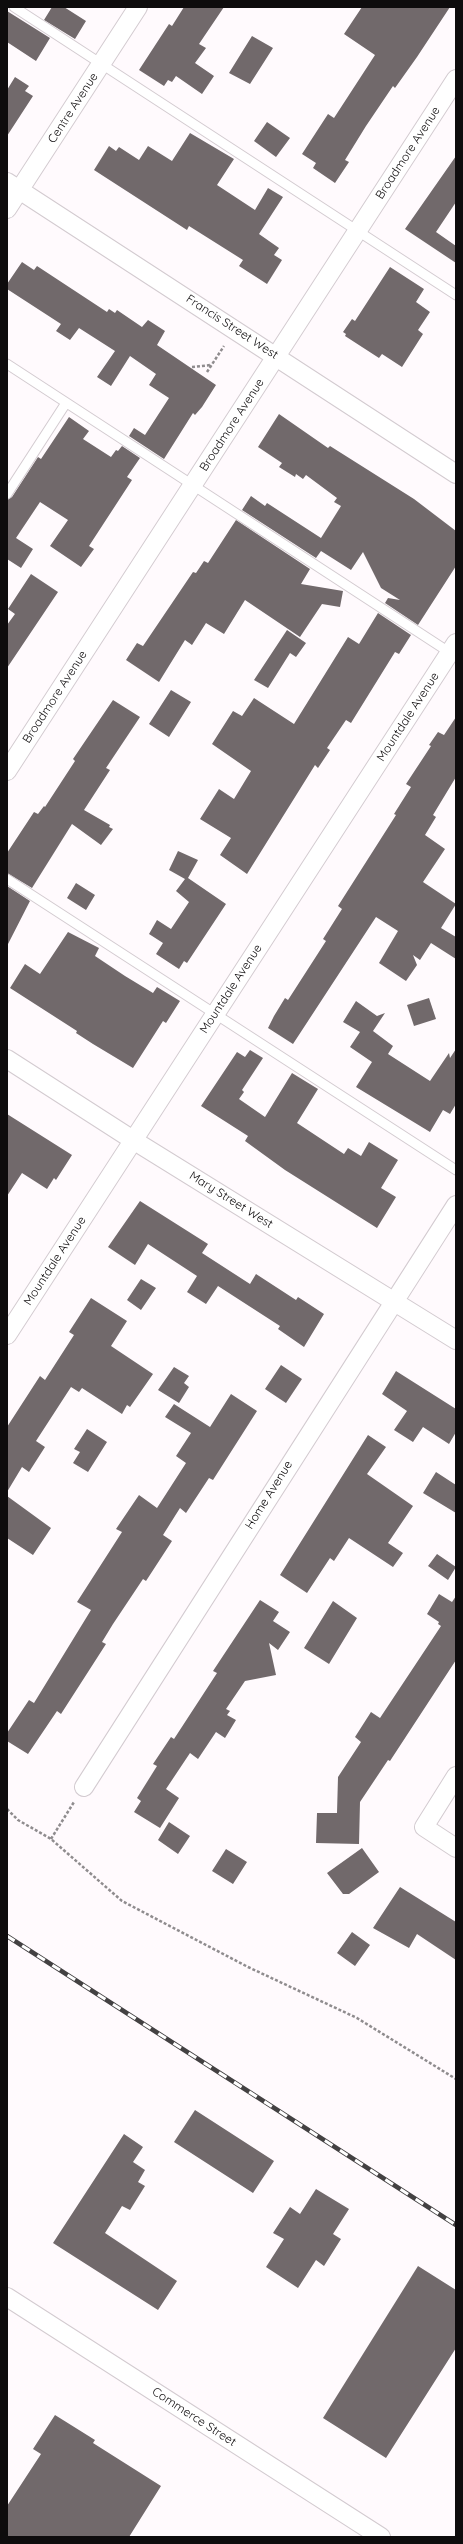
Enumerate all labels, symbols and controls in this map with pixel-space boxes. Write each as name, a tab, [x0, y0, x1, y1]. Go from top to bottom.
street label: Centre Avenue	[45, 70, 101, 146]
street label: Broadmore Avenue	[373, 104, 443, 202]
street label: Francis Street West	[183, 292, 281, 362]
street label: Broadmore Avenue	[197, 376, 267, 474]
street label: Broadmore Avenue	[20, 648, 90, 746]
street label: Mountdale Avenue	[374, 670, 442, 764]
street label: Mountdale Avenue	[197, 942, 265, 1036]
street label: Mary Street West	[187, 1168, 275, 1232]
street label: Mountdale Avenue	[21, 1214, 89, 1308]
street label: Home Avenue	[242, 1458, 296, 1532]
street label: Commerce Street	[149, 2384, 239, 2450]

